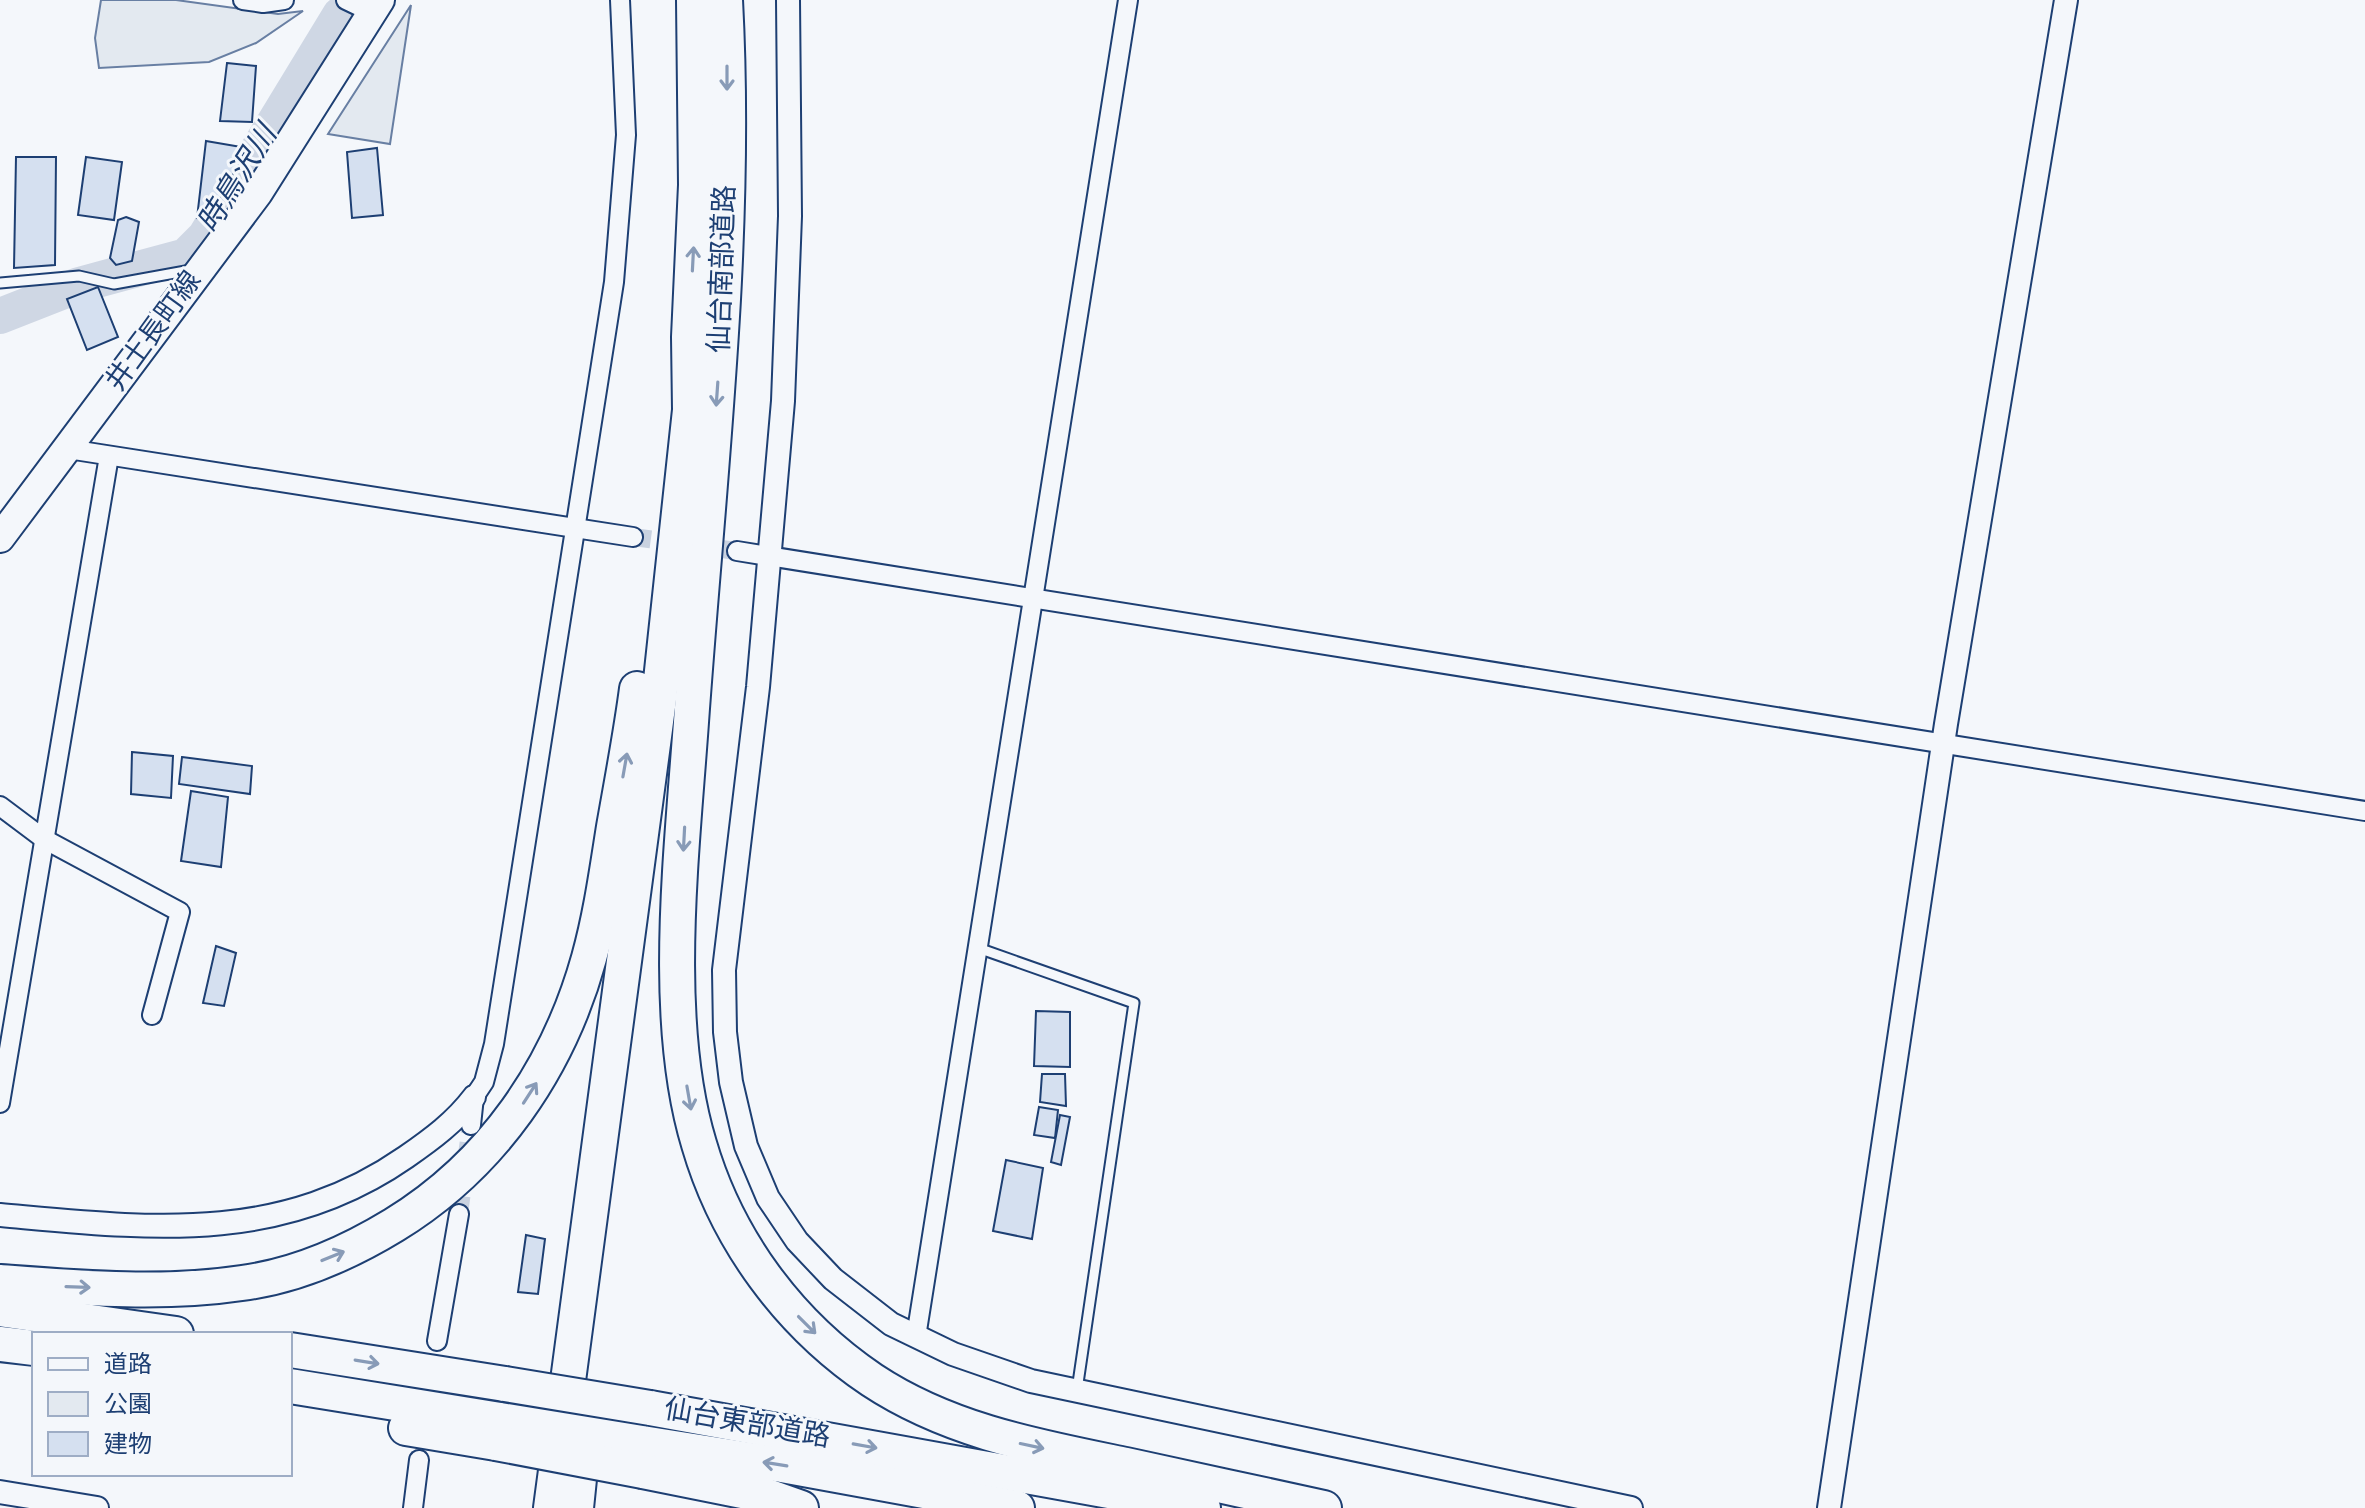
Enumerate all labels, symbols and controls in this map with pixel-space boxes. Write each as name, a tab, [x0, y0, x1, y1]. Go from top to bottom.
one-way arrow	[720, 64, 735, 91]
water label: 時鳥沢川	[192, 117, 288, 241]
street label: 仙台南部道路	[703, 184, 745, 354]
one-way arrow	[686, 246, 701, 273]
street label: 井土長町線	[99, 265, 211, 399]
one-way arrow	[709, 380, 724, 407]
one-way arrow	[618, 753, 633, 778]
one-way arrow	[676, 825, 691, 852]
one-way arrow	[522, 1082, 538, 1104]
one-way arrow	[682, 1085, 697, 1110]
one-way arrow	[320, 1248, 345, 1263]
one-way arrow	[64, 1280, 91, 1295]
one-way arrow	[797, 1315, 816, 1335]
legend	[32, 1332, 292, 1476]
text: 道路	[104, 1351, 152, 1381]
one-way arrow	[354, 1355, 379, 1370]
text: 公園	[104, 1391, 152, 1421]
street label: 仙台東部道路	[661, 1393, 833, 1457]
text: 建物	[104, 1431, 152, 1461]
one-way arrow	[852, 1439, 877, 1454]
one-way arrow	[1019, 1439, 1045, 1454]
one-way arrow	[763, 1456, 788, 1471]

